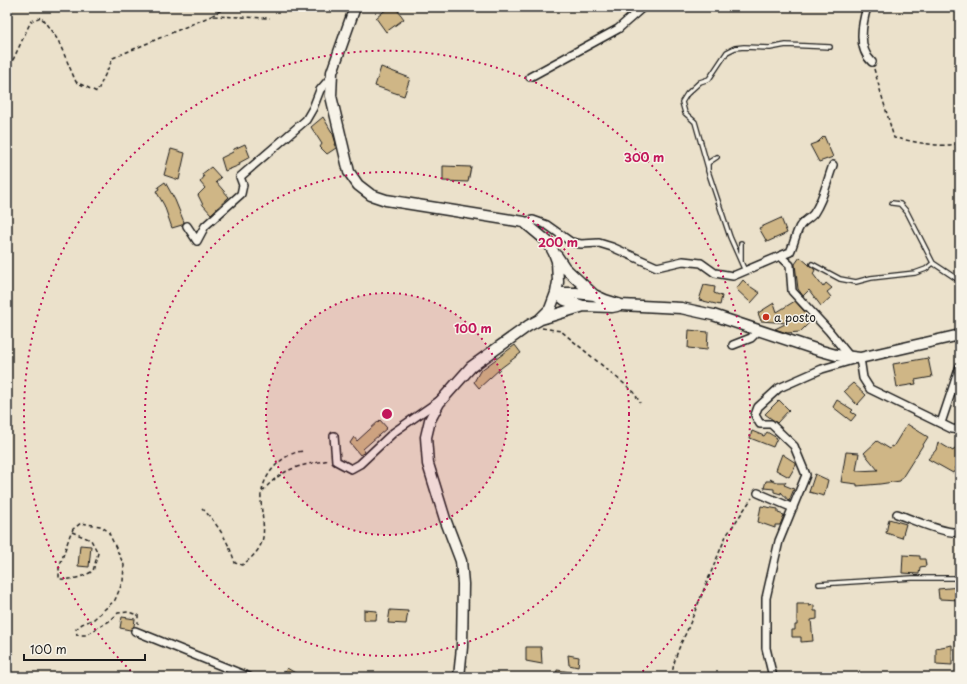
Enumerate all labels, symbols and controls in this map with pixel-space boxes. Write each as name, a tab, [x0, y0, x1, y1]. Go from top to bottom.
text: 300 m	[624, 148, 664, 166]
text: 200 m	[538, 233, 578, 251]
place label: a posto	[774, 308, 816, 326]
marker: a posto	[761, 312, 771, 322]
text: 100 m	[454, 319, 492, 337]
centre of rings	[380, 407, 394, 421]
scale bar	[24, 636, 145, 662]
text: 100 m	[30, 640, 67, 658]

